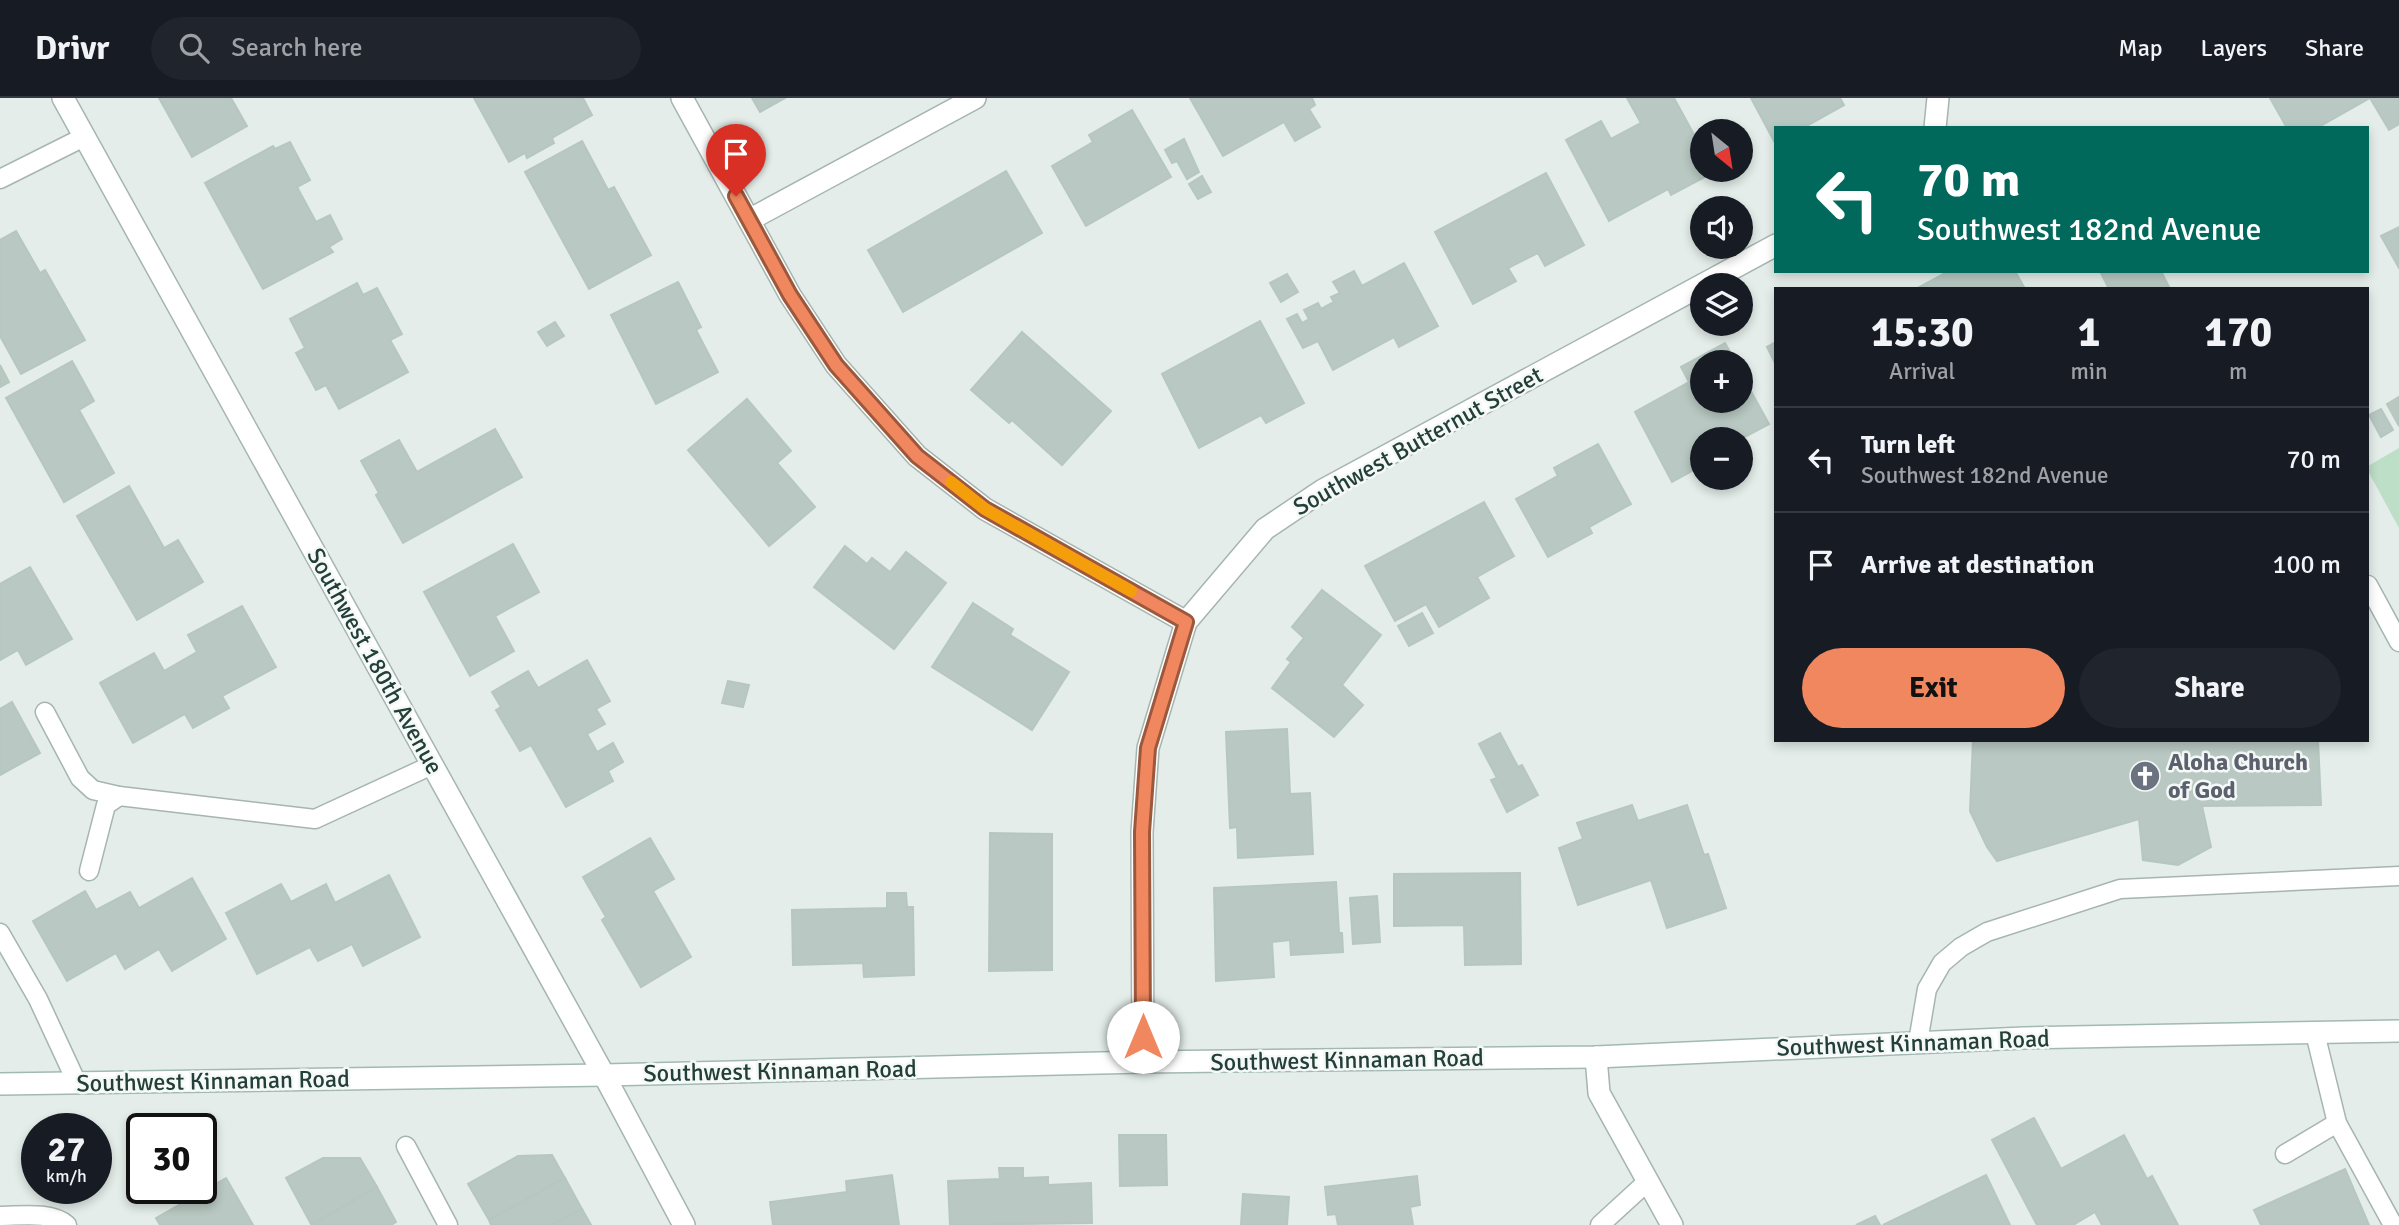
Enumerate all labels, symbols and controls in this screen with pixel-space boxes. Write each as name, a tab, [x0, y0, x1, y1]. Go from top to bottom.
search box	[151, 17, 641, 80]
text: Drivr	[35, 28, 109, 69]
icon: search	[175, 29, 213, 67]
text: Search here	[231, 32, 362, 64]
text: Map	[2118, 33, 2163, 63]
text: Layers	[2201, 33, 2267, 63]
text: Share	[2305, 33, 2364, 63]
north arrow	[1690, 119, 1754, 182]
map controls	[1690, 119, 1753, 490]
pin	[706, 124, 766, 196]
icon: arrive	[717, 135, 755, 173]
text: 70 m	[1917, 150, 2020, 210]
icon: left	[1802, 154, 1893, 245]
button: sound	[1690, 196, 1753, 259]
text: Southwest 182nd Avenue	[1917, 210, 2261, 249]
button: layers	[1690, 273, 1753, 336]
text: 15:30	[1871, 307, 1974, 358]
text: 1	[2078, 307, 2100, 358]
text: 170	[2204, 307, 2272, 358]
button: +	[1690, 350, 1753, 413]
text: Arrival	[1889, 357, 1955, 386]
text: min	[2070, 357, 2108, 386]
text: m	[2229, 357, 2247, 386]
street label: Southwest Butternut Street	[1288, 360, 1548, 522]
button: −	[1690, 427, 1753, 490]
text: Turn left	[1861, 429, 1955, 461]
icon: left	[1802, 441, 1840, 479]
text: 70 m	[2286, 444, 2341, 476]
text: Southwest 182nd Avenue	[1861, 461, 2109, 490]
street label: Southwest 180th Avenue	[300, 543, 450, 779]
icon: arrive	[1802, 546, 1840, 584]
text: Arrive at destination	[1861, 549, 2094, 581]
text: 100 m	[2272, 549, 2341, 581]
button: Exit	[1802, 648, 2065, 728]
button: Share	[2079, 648, 2341, 728]
place label: Aloha Church of God	[2168, 747, 2308, 805]
church icon: Aloha Church of God	[2128, 759, 2162, 793]
position arrow	[1106, 1000, 1180, 1074]
street label: Southwest Kinnaman Road	[1776, 1023, 2050, 1063]
street label: Southwest Kinnaman Road	[1210, 1043, 1484, 1077]
street label: Southwest Kinnaman Road	[643, 1054, 917, 1088]
street label: Southwest Kinnaman Road	[76, 1064, 350, 1098]
speed limit sign: 30	[126, 1113, 217, 1204]
text: 27	[48, 1128, 85, 1171]
text: km/h	[46, 1165, 87, 1187]

